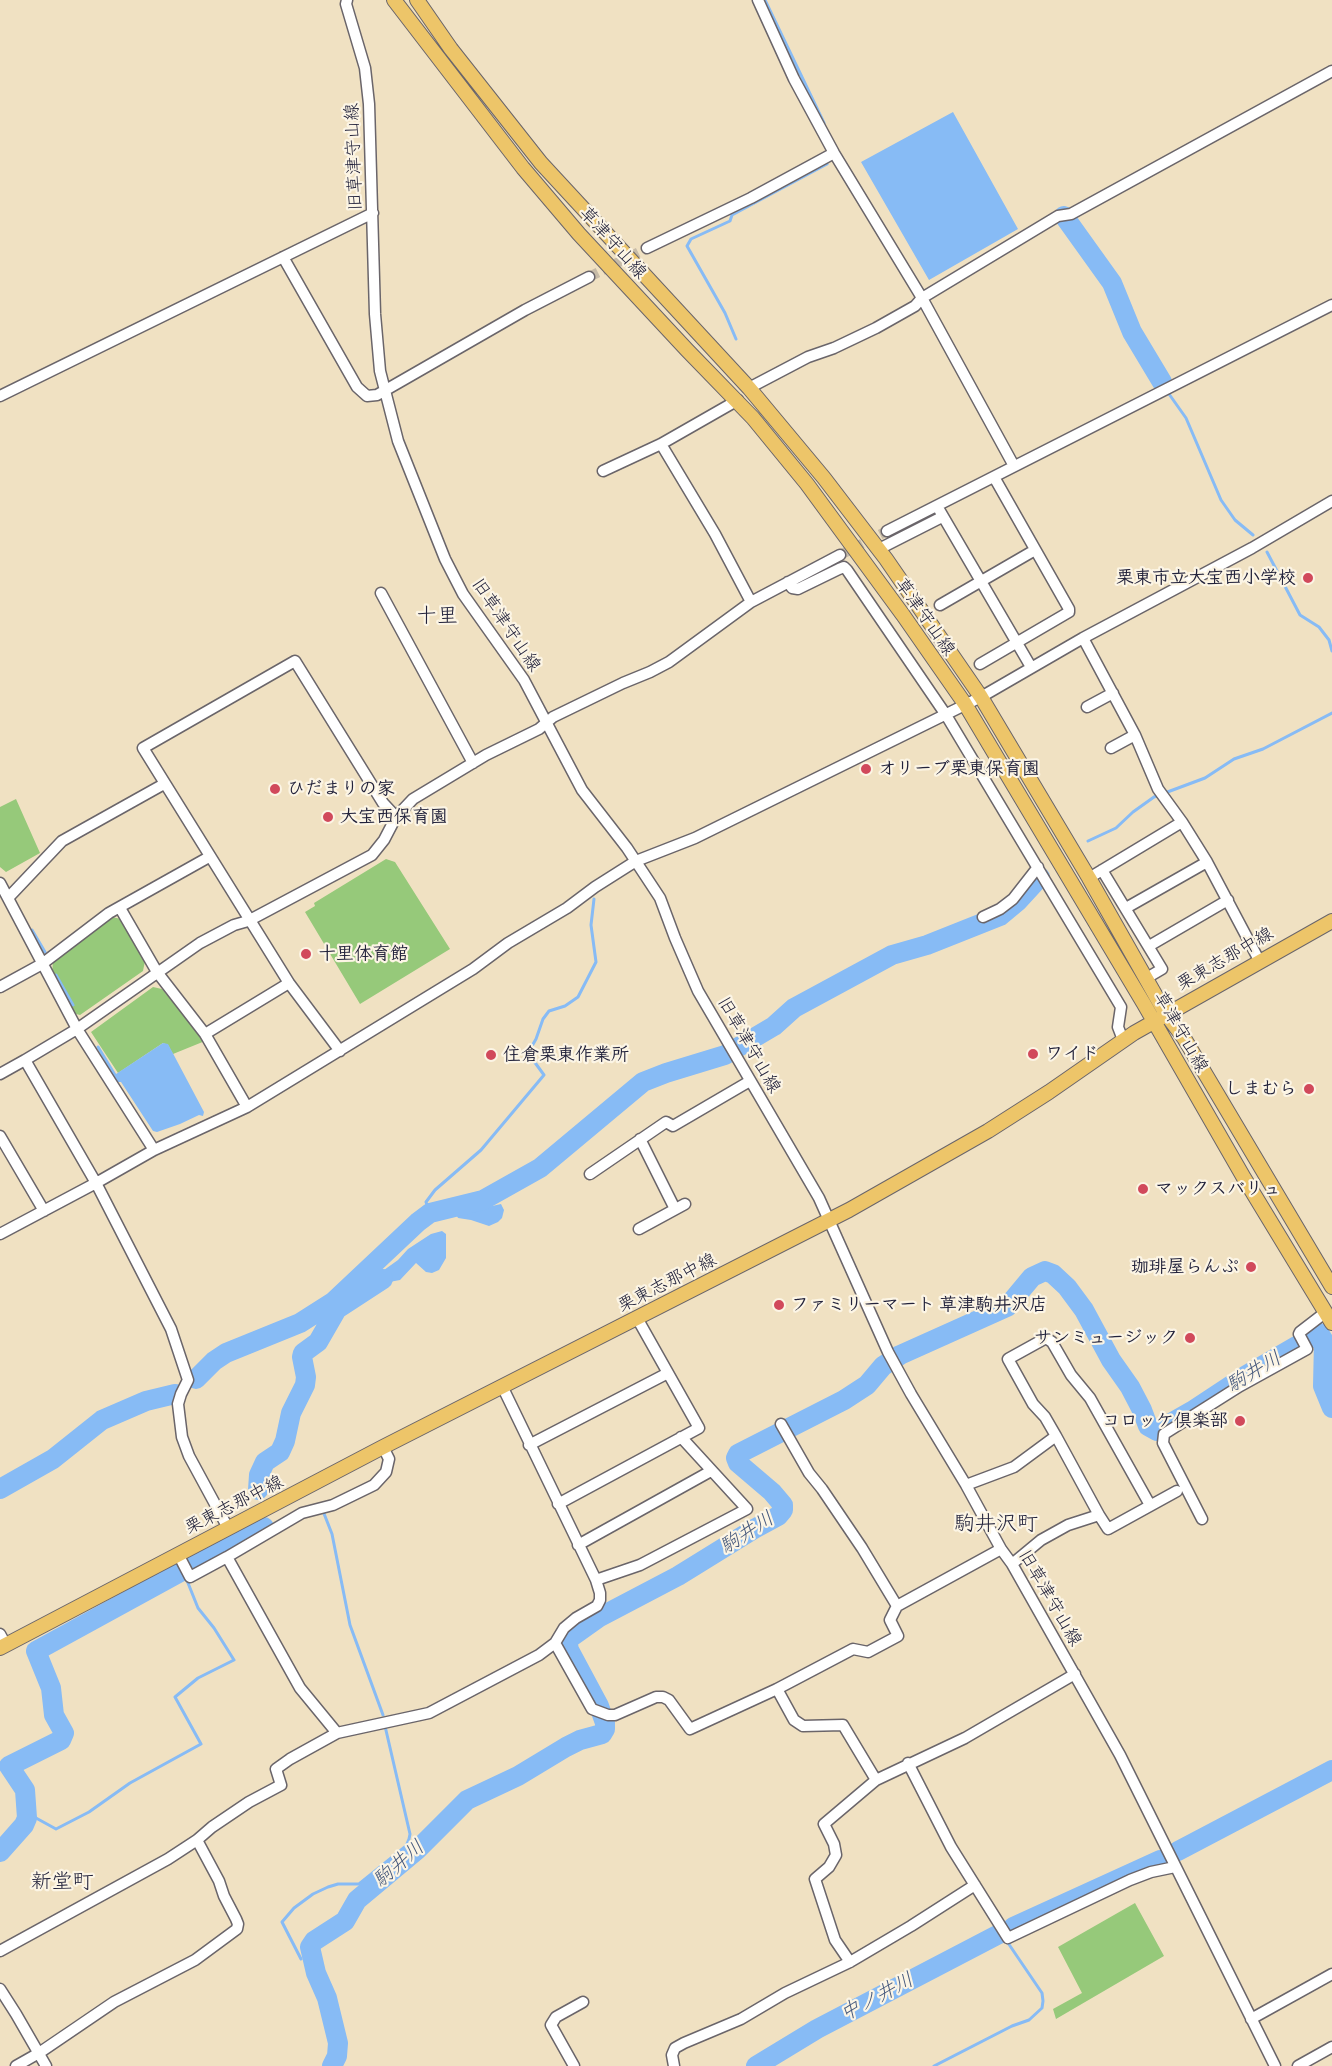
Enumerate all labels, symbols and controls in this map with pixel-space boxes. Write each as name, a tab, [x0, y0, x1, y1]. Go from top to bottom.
street label: 旧草津守山線	[341, 103, 367, 211]
street label: 草津守山線	[575, 202, 651, 284]
place label: 栗東市立大宝西小学校	[1116, 567, 1296, 589]
marker: 栗東市立大宝西小学校	[1301, 571, 1315, 585]
street label: 旧草津守山線	[467, 574, 545, 676]
street label: 草津守山線	[890, 574, 960, 660]
district label: 十里	[416, 603, 458, 629]
place label: オリーブ栗東保育園	[878, 758, 1040, 780]
marker: オリーブ栗東保育園	[859, 762, 873, 776]
place label: ひだまりの家	[287, 778, 395, 800]
marker: ひだまりの家	[268, 782, 282, 796]
place label: 大宝西保育園	[340, 806, 448, 828]
marker: 大宝西保育園	[321, 810, 335, 824]
street label: 栗東志那中線	[1173, 923, 1277, 995]
place label: 十里体育館	[318, 943, 408, 965]
marker: 十里体育館	[299, 947, 313, 961]
street label: 草津守山線	[1149, 988, 1213, 1076]
street label: 旧草津守山線	[713, 993, 785, 1097]
place label: ワイド	[1045, 1043, 1099, 1065]
place label: 住倉栗東作業所	[503, 1044, 629, 1066]
marker: ワイド	[1026, 1047, 1040, 1061]
marker: 住倉栗東作業所	[484, 1048, 498, 1062]
place label: しまむら	[1225, 1078, 1297, 1100]
marker: しまむら	[1302, 1082, 1316, 1096]
place label: マックスバリュ	[1155, 1178, 1281, 1200]
marker: マックスバリュ	[1136, 1182, 1150, 1196]
street label: 栗東志那中線	[614, 1249, 720, 1317]
place label: 珈琲屋らんぷ	[1131, 1256, 1239, 1278]
marker: 珈琲屋らんぷ	[1244, 1260, 1258, 1274]
place label: ファミリーマート 草津駒井沢店	[791, 1294, 1047, 1316]
marker: ファミリーマート 草津駒井沢店	[772, 1298, 786, 1312]
place label: サンミュージック	[1034, 1327, 1178, 1349]
marker: サンミュージック	[1183, 1331, 1197, 1345]
water label: 駒井川	[1222, 1346, 1286, 1398]
place label: コロッケ倶楽部	[1102, 1410, 1228, 1432]
marker: コロッケ倶楽部	[1233, 1414, 1247, 1428]
street label: 栗東志那中線	[181, 1471, 287, 1539]
water label: 駒井川	[715, 1507, 779, 1559]
district label: 駒井沢町	[954, 1511, 1038, 1537]
street label: 旧草津守山線	[1014, 1546, 1086, 1650]
water label: 駒井川	[368, 1835, 430, 1893]
district label: 新堂町	[31, 1869, 93, 1895]
water label: 中ノ井川	[836, 1968, 918, 2026]

